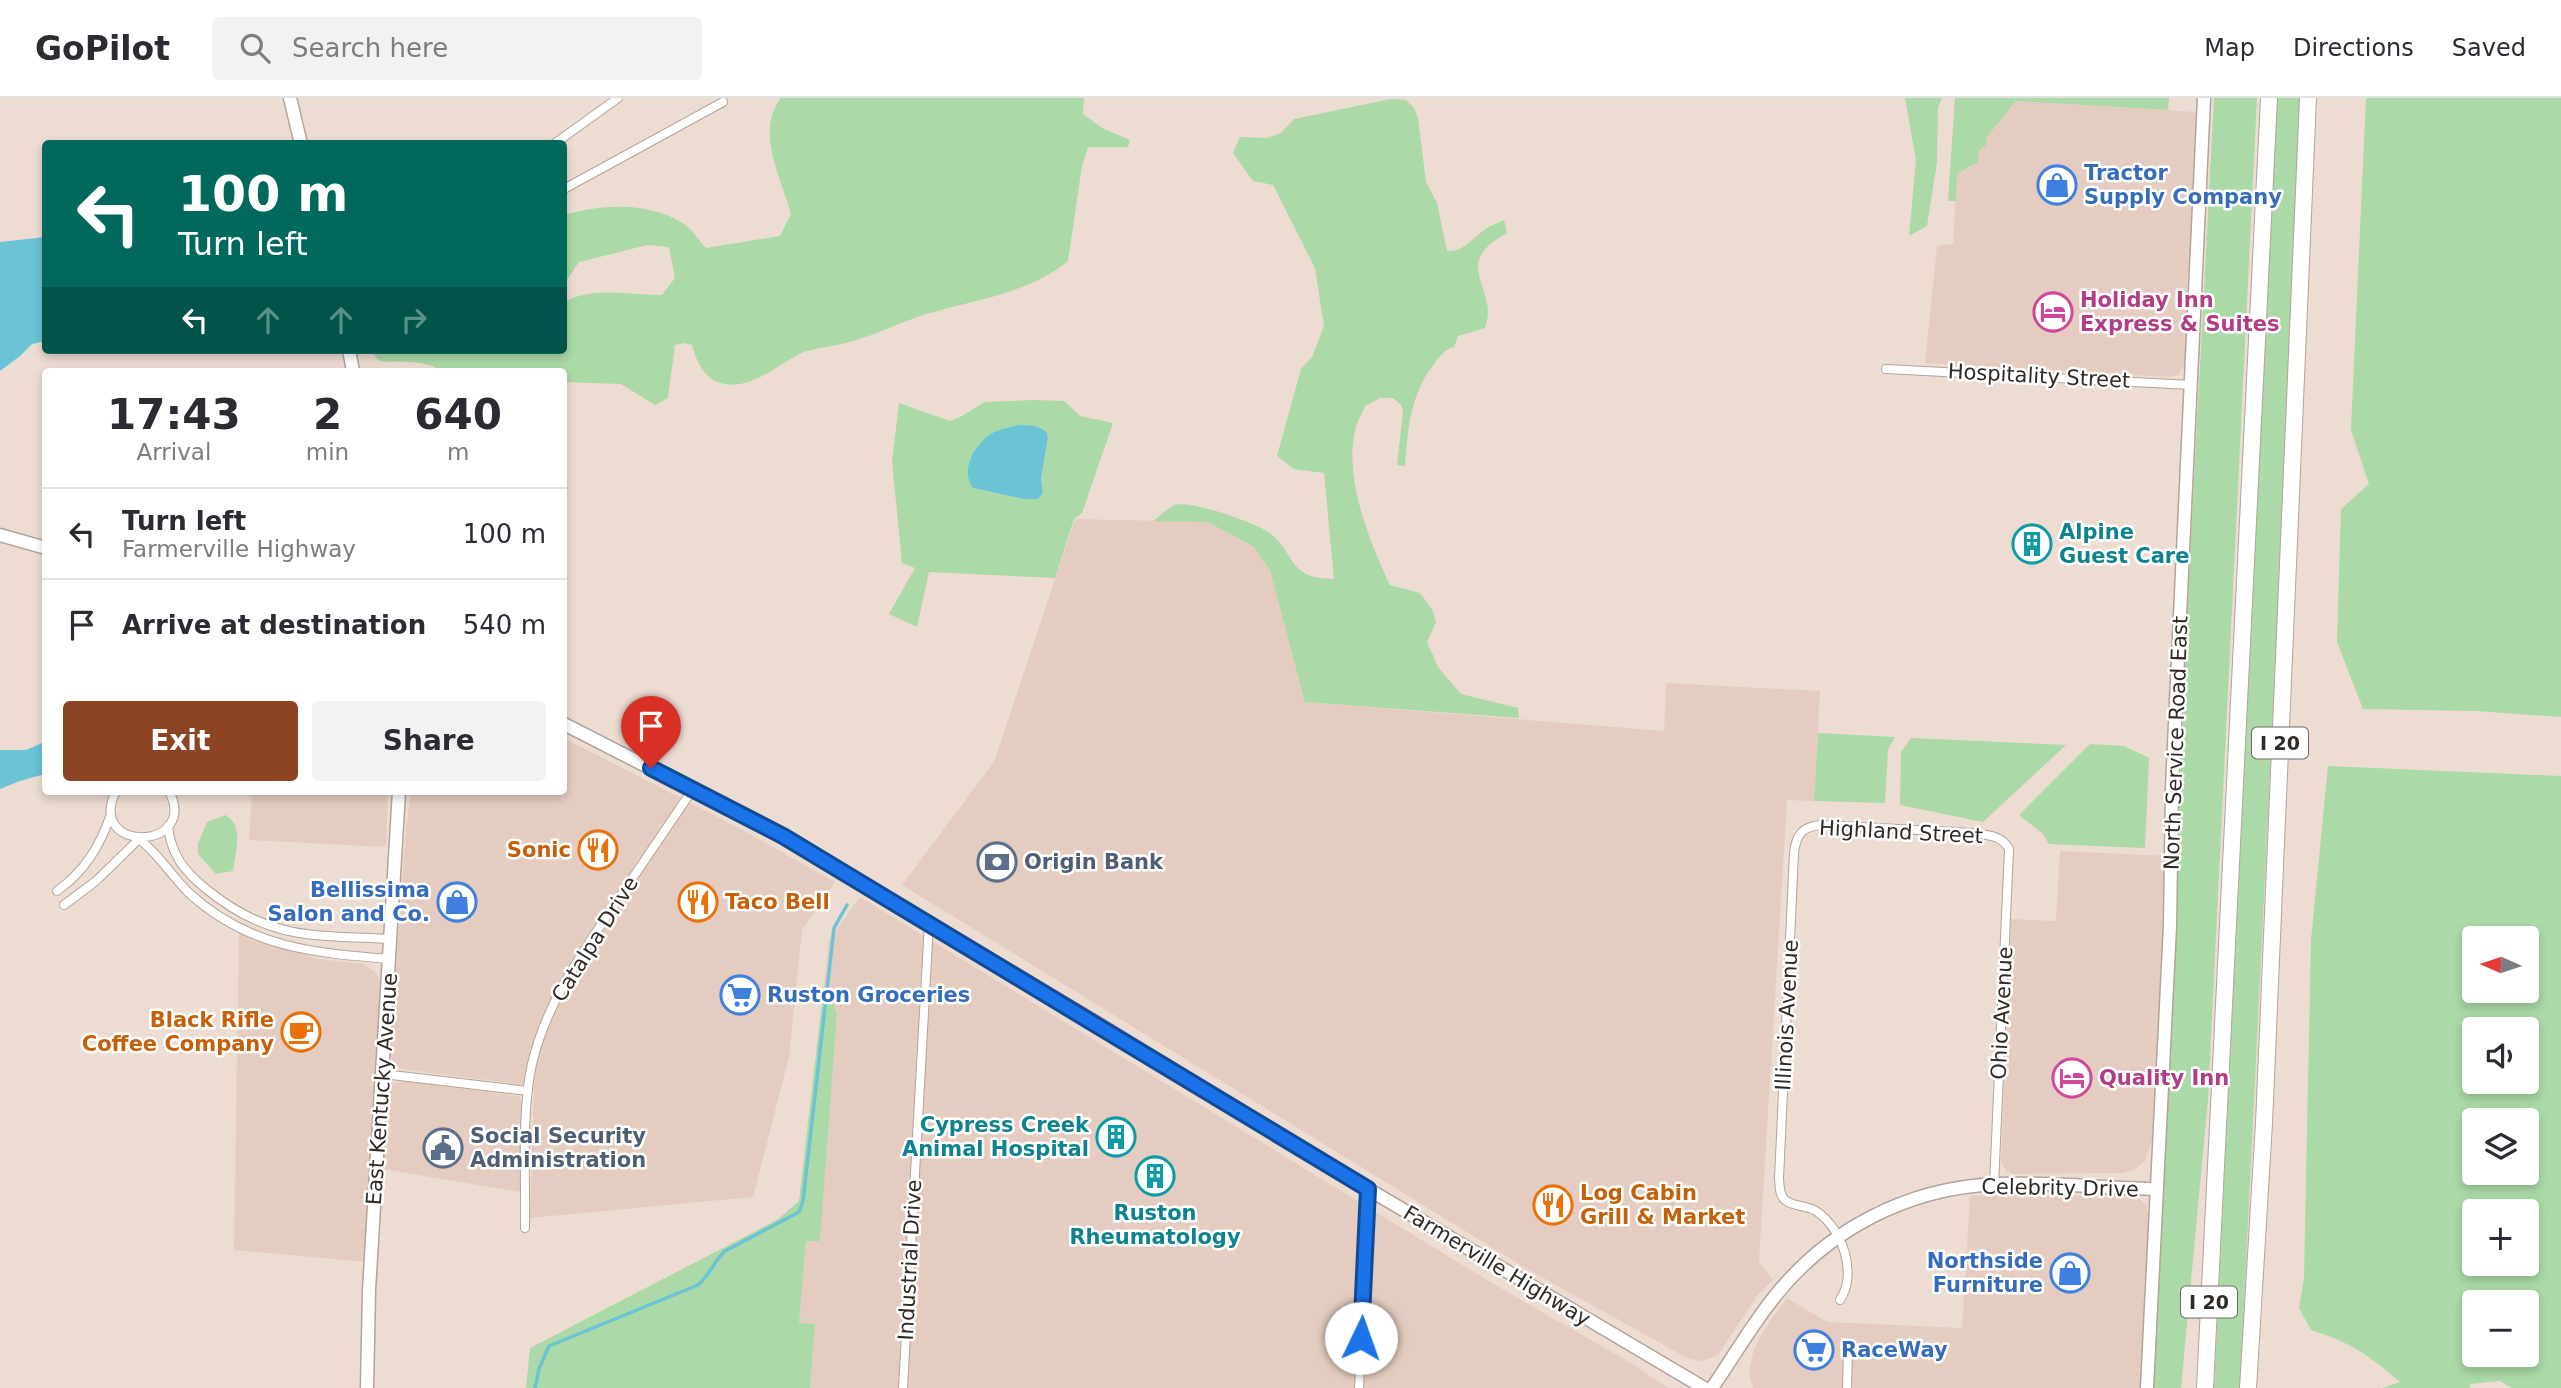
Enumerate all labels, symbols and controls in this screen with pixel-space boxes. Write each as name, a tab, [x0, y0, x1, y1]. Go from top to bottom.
search box	[212, 17, 702, 80]
text: GoPilot	[35, 29, 170, 68]
icon: search	[236, 29, 274, 67]
text: Search here	[292, 33, 448, 63]
text: Map	[2204, 34, 2255, 62]
text: Directions	[2293, 34, 2414, 62]
text: Saved	[2452, 34, 2526, 62]
place label: Tractor Supply Company	[2084, 161, 2282, 209]
shop icon: Tractor Supply Company	[2036, 164, 2078, 206]
text: 100 m	[178, 166, 348, 223]
icon: left	[63, 168, 154, 259]
text: Turn left	[178, 225, 308, 263]
place label: Holiday Inn Express & Suites	[2080, 288, 2280, 336]
hotel icon: Holiday Inn Express & Suites	[2032, 291, 2074, 333]
icon: left	[176, 301, 214, 339]
icon: ahead	[249, 301, 287, 339]
icon: ahead	[322, 301, 360, 339]
icon: right	[395, 301, 433, 339]
street label: Hospitality Street	[1947, 359, 2131, 393]
text: 17:43	[107, 390, 241, 439]
text: 2	[313, 390, 342, 439]
text: 640	[414, 390, 502, 439]
text: Arrival	[137, 439, 211, 465]
text: min	[306, 439, 349, 465]
text: m	[447, 439, 469, 465]
text: Turn left	[122, 506, 246, 536]
icon: left	[63, 515, 101, 553]
text: 100 m	[463, 519, 546, 549]
place label: Alpine Guest Care	[2059, 520, 2189, 568]
building icon: Alpine Guest Care	[2011, 523, 2053, 565]
text: Farmerville Highway	[122, 536, 356, 562]
icon: arrive	[63, 606, 101, 644]
text: Arrive at destination	[122, 610, 426, 640]
text: 540 m	[463, 610, 546, 640]
street label: North Service Road East	[2160, 615, 2192, 871]
pin	[621, 696, 681, 768]
button: Exit	[63, 701, 298, 781]
button: Share	[312, 701, 546, 781]
icon: arrive	[632, 707, 670, 745]
road number: I 20	[2252, 728, 2308, 758]
street label: Highland Street	[1818, 816, 1984, 848]
restaurant icon: Sonic	[577, 829, 619, 871]
place label: Sonic	[507, 838, 571, 862]
bank icon: Origin Bank	[976, 841, 1018, 883]
place label: Origin Bank	[1024, 850, 1164, 874]
street label: Catalpa Drive	[547, 872, 643, 1006]
place label: Bellissima Salon and Co.	[268, 878, 430, 926]
shop icon: Bellissima Salon and Co.	[436, 881, 478, 923]
restaurant icon: Taco Bell	[677, 881, 719, 923]
place label: Taco Bell	[725, 890, 830, 914]
north arrow	[2462, 926, 2539, 1003]
map controls	[2462, 926, 2539, 1367]
street label: Illinois Avenue	[1771, 939, 1803, 1091]
street label: Ohio Avenue	[1987, 946, 2017, 1080]
street label: East Kentucky Avenue	[362, 972, 402, 1206]
supermarket icon: Ruston Groceries	[719, 974, 761, 1016]
place label: Ruston Groceries	[767, 983, 970, 1007]
place label: Black Rifle Coffee Company	[82, 1008, 274, 1056]
cafe icon: Black Rifle Coffee Company	[280, 1011, 322, 1053]
button: sound	[2462, 1017, 2539, 1094]
hotel icon: Quality Inn	[2051, 1057, 2093, 1099]
place label: Quality Inn	[2099, 1066, 2229, 1090]
button: layers	[2462, 1108, 2539, 1185]
place label: Cypress Creek Animal Hospital	[902, 1113, 1090, 1161]
building icon: Cypress Creek Animal Hospital	[1095, 1116, 1137, 1158]
place label: Social Security Administration	[470, 1124, 646, 1172]
public building icon: Social Security Administration	[422, 1127, 464, 1169]
building icon: Ruston Rheumatology	[1134, 1155, 1176, 1197]
street label: Celebrity Drive	[1981, 1175, 2139, 1201]
street label: Industrial Drive	[894, 1179, 926, 1341]
place label: Log Cabin Grill & Market	[1580, 1181, 1745, 1229]
restaurant icon: Log Cabin Grill & Market	[1532, 1184, 1574, 1226]
button: +	[2462, 1199, 2539, 1276]
place label: Ruston Rheumatology	[1069, 1201, 1241, 1249]
street label: Farmerville Highway	[1399, 1201, 1595, 1331]
place label: Northside Furniture	[1927, 1249, 2043, 1297]
shop icon: Northside Furniture	[2049, 1252, 2091, 1294]
road number: I 20	[2181, 1286, 2237, 1318]
button: −	[2462, 1290, 2539, 1367]
position arrow	[1324, 1301, 1398, 1375]
supermarket icon: RaceWay	[1793, 1329, 1835, 1371]
place label: RaceWay	[1841, 1338, 1948, 1362]

